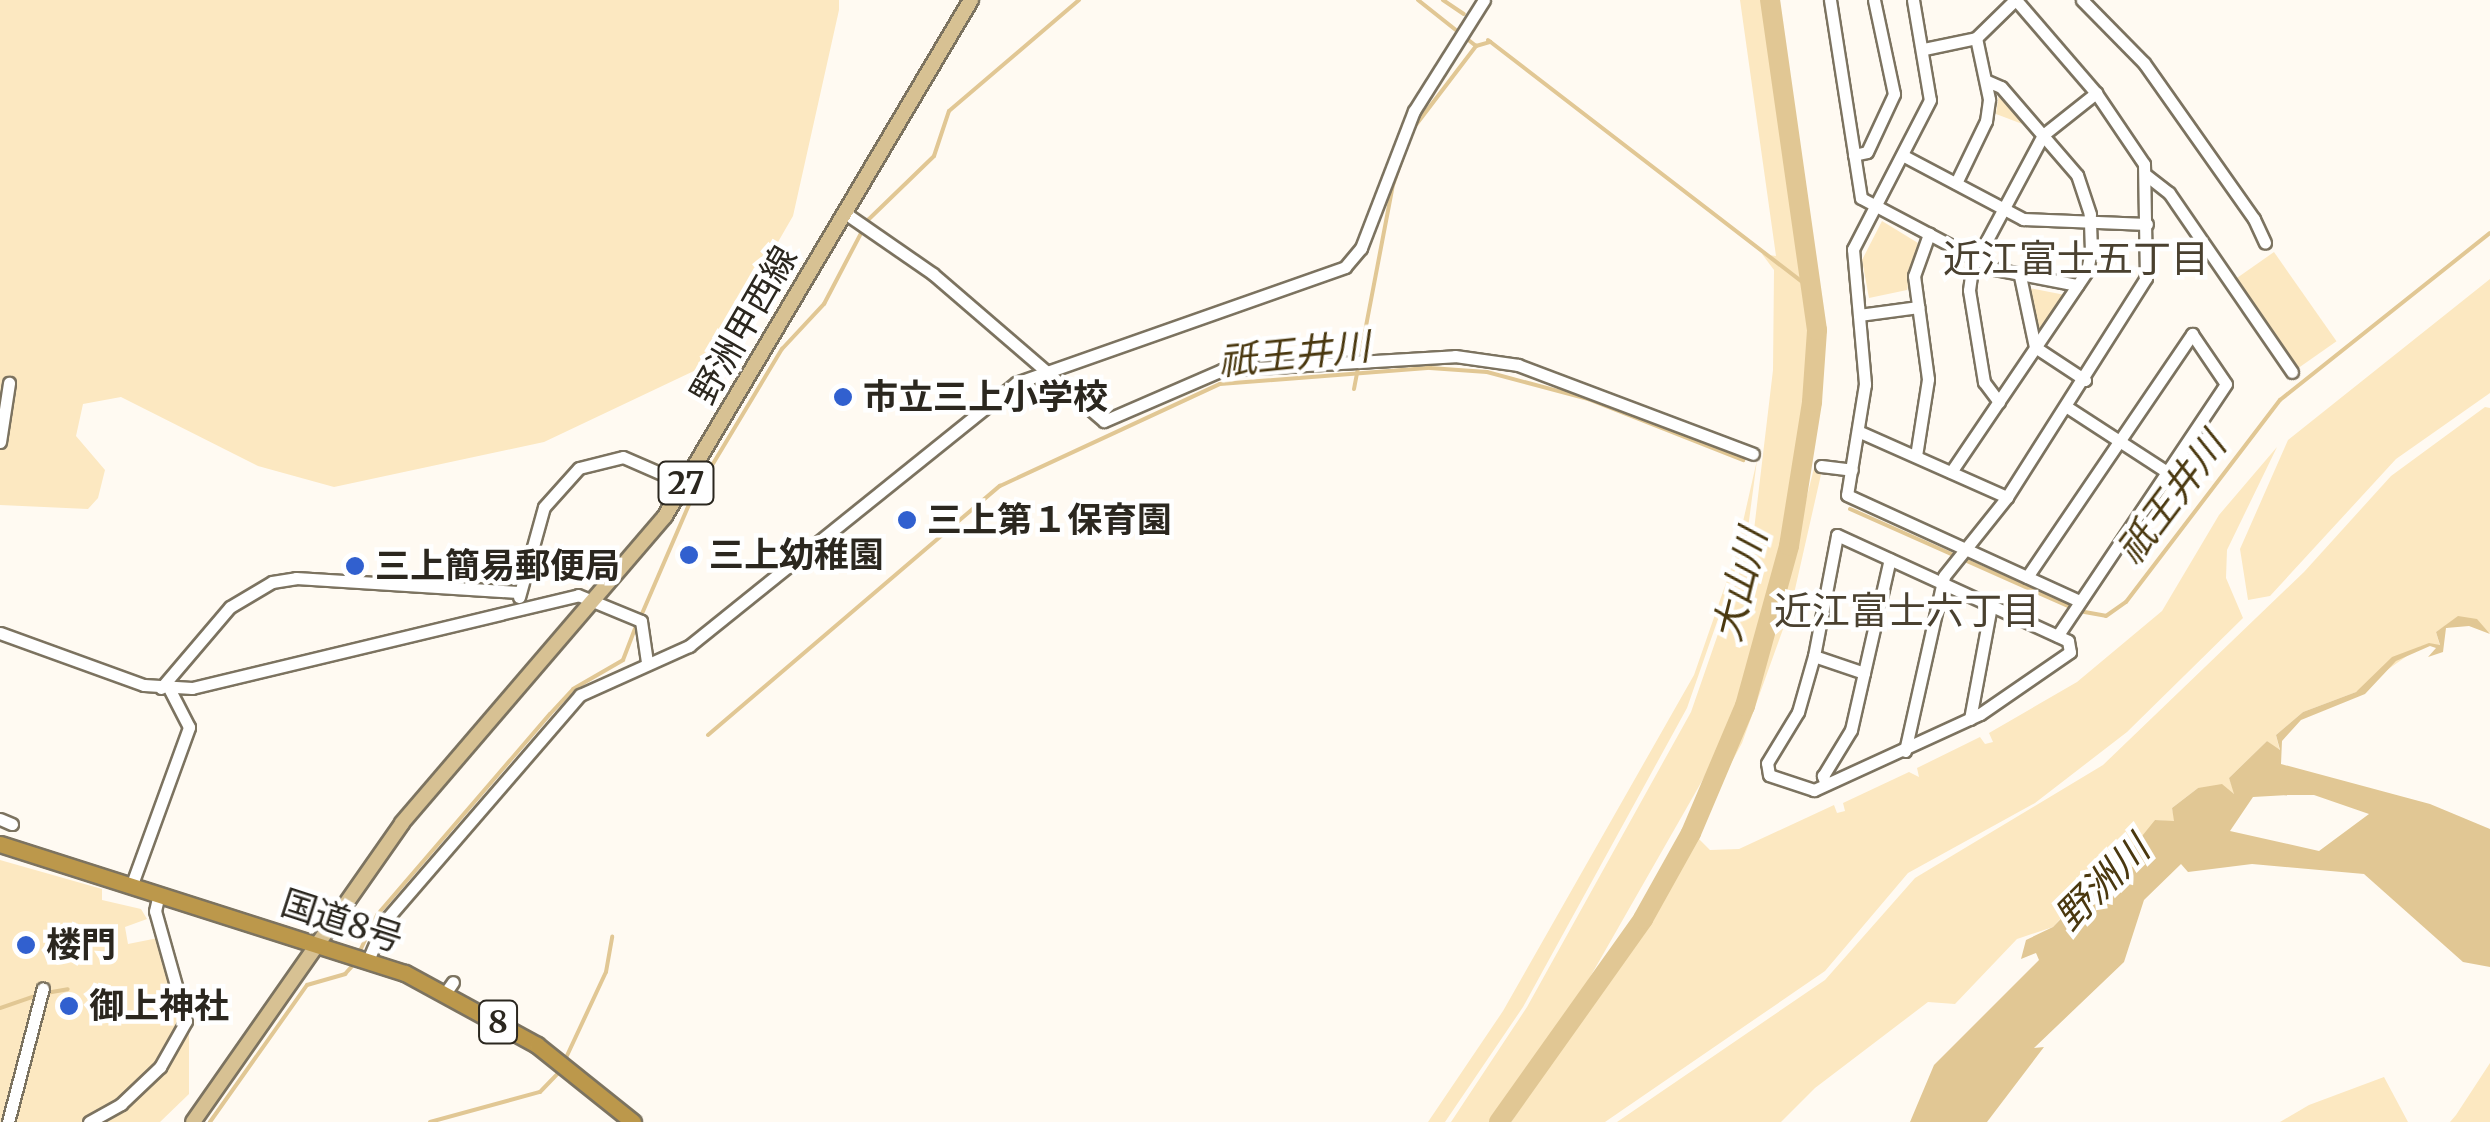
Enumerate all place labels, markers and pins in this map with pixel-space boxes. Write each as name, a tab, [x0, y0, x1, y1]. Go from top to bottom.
place label: 市立三上小学校	[863, 376, 1108, 418]
marker: 市立三上小学校	[832, 386, 854, 408]
place label: 三上第１保育園	[927, 499, 1172, 541]
marker: 三上第１保育園	[896, 509, 918, 531]
place label: 三上幼稚園	[709, 534, 884, 576]
marker: 三上幼稚園	[678, 544, 700, 566]
place label: 三上簡易郵便局	[375, 545, 620, 587]
marker: 三上簡易郵便局	[344, 555, 366, 577]
place label: 楼門	[46, 924, 116, 966]
marker: 楼門	[15, 934, 37, 956]
place label: 御上神社	[89, 985, 229, 1027]
marker: 御上神社	[58, 995, 80, 1017]

